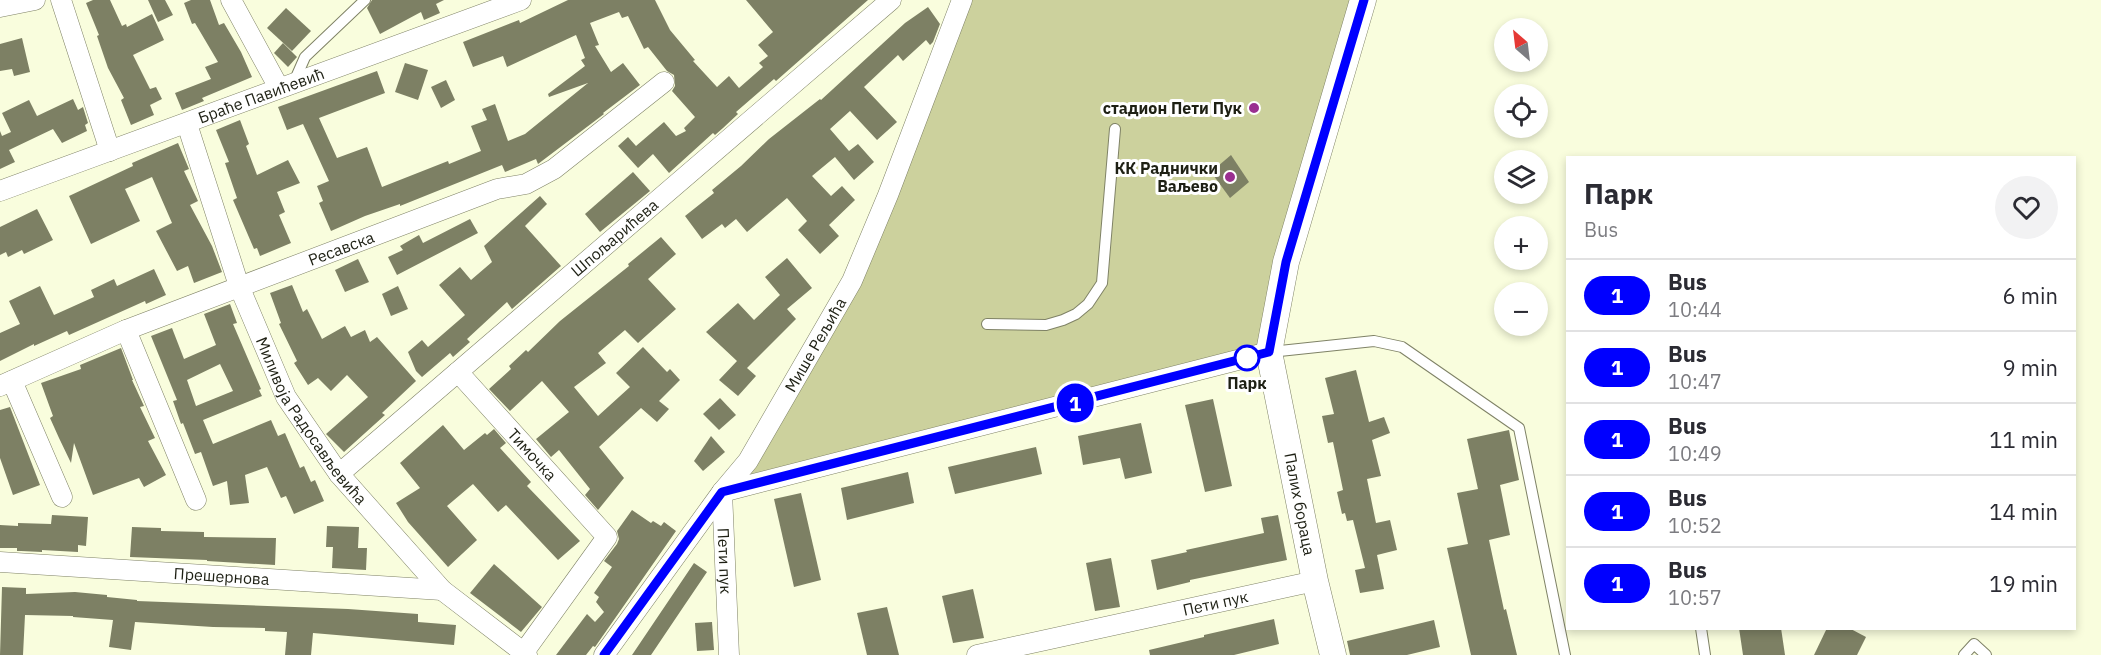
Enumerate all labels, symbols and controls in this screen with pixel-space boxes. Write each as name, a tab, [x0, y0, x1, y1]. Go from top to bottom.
north arrow	[1494, 18, 1548, 72]
map controls	[1494, 18, 1548, 336]
street label: Браће Павићевић	[195, 63, 327, 128]
button: locate	[1494, 84, 1548, 138]
place label: стадион Пети Пук	[1103, 98, 1242, 118]
marker: стадион Пети Пук	[1247, 101, 1261, 115]
button: layers	[1494, 150, 1548, 204]
place label: КК Раднички Ваљево	[1115, 158, 1218, 196]
marker: КК Раднички Ваљево	[1223, 170, 1237, 184]
text: Парк	[1584, 175, 1653, 212]
button: heart	[1995, 176, 2058, 239]
street label: Шпољарићева	[567, 194, 663, 281]
button: +	[1494, 216, 1548, 270]
text: Bus	[1584, 216, 1618, 243]
street label: Ресавска	[305, 226, 377, 270]
text: Bus	[1668, 267, 1707, 296]
text: 1	[1611, 281, 1623, 309]
text: 6 min	[2002, 281, 2058, 310]
button: −	[1494, 282, 1548, 336]
street label: Мише Рељића	[780, 293, 851, 396]
text: 10:44	[1668, 296, 1722, 323]
street label: Миливоја Радосављевића	[252, 334, 372, 509]
text: Bus	[1668, 339, 1707, 368]
marker: Парк	[1234, 345, 1260, 371]
text: 1	[1611, 353, 1623, 381]
text: 9 min	[2002, 353, 2058, 382]
text: 10:47	[1668, 368, 1722, 395]
place label: Парк	[1227, 373, 1267, 393]
line badge: 1	[1056, 384, 1094, 422]
text: 1	[1069, 389, 1081, 417]
text: Bus	[1668, 411, 1707, 440]
street label: Тимочка	[504, 424, 561, 485]
text: 1	[1611, 425, 1623, 453]
text: 11 min	[1989, 425, 2058, 454]
text: 10:49	[1668, 440, 1722, 467]
street label: Палих бораца	[1280, 451, 1320, 557]
text: Bus	[1668, 483, 1707, 512]
text: 1	[1611, 497, 1623, 525]
text: 14 min	[1989, 497, 2058, 526]
text: 10:52	[1668, 512, 1722, 539]
street label: Пети пук	[714, 527, 736, 595]
text: Bus	[1668, 555, 1707, 584]
street label: Прешернова	[173, 563, 270, 589]
text: 1	[1611, 569, 1623, 597]
text: 19 min	[1989, 569, 2058, 598]
text: 10:57	[1668, 584, 1722, 611]
street label: Пети пук	[1181, 586, 1250, 620]

